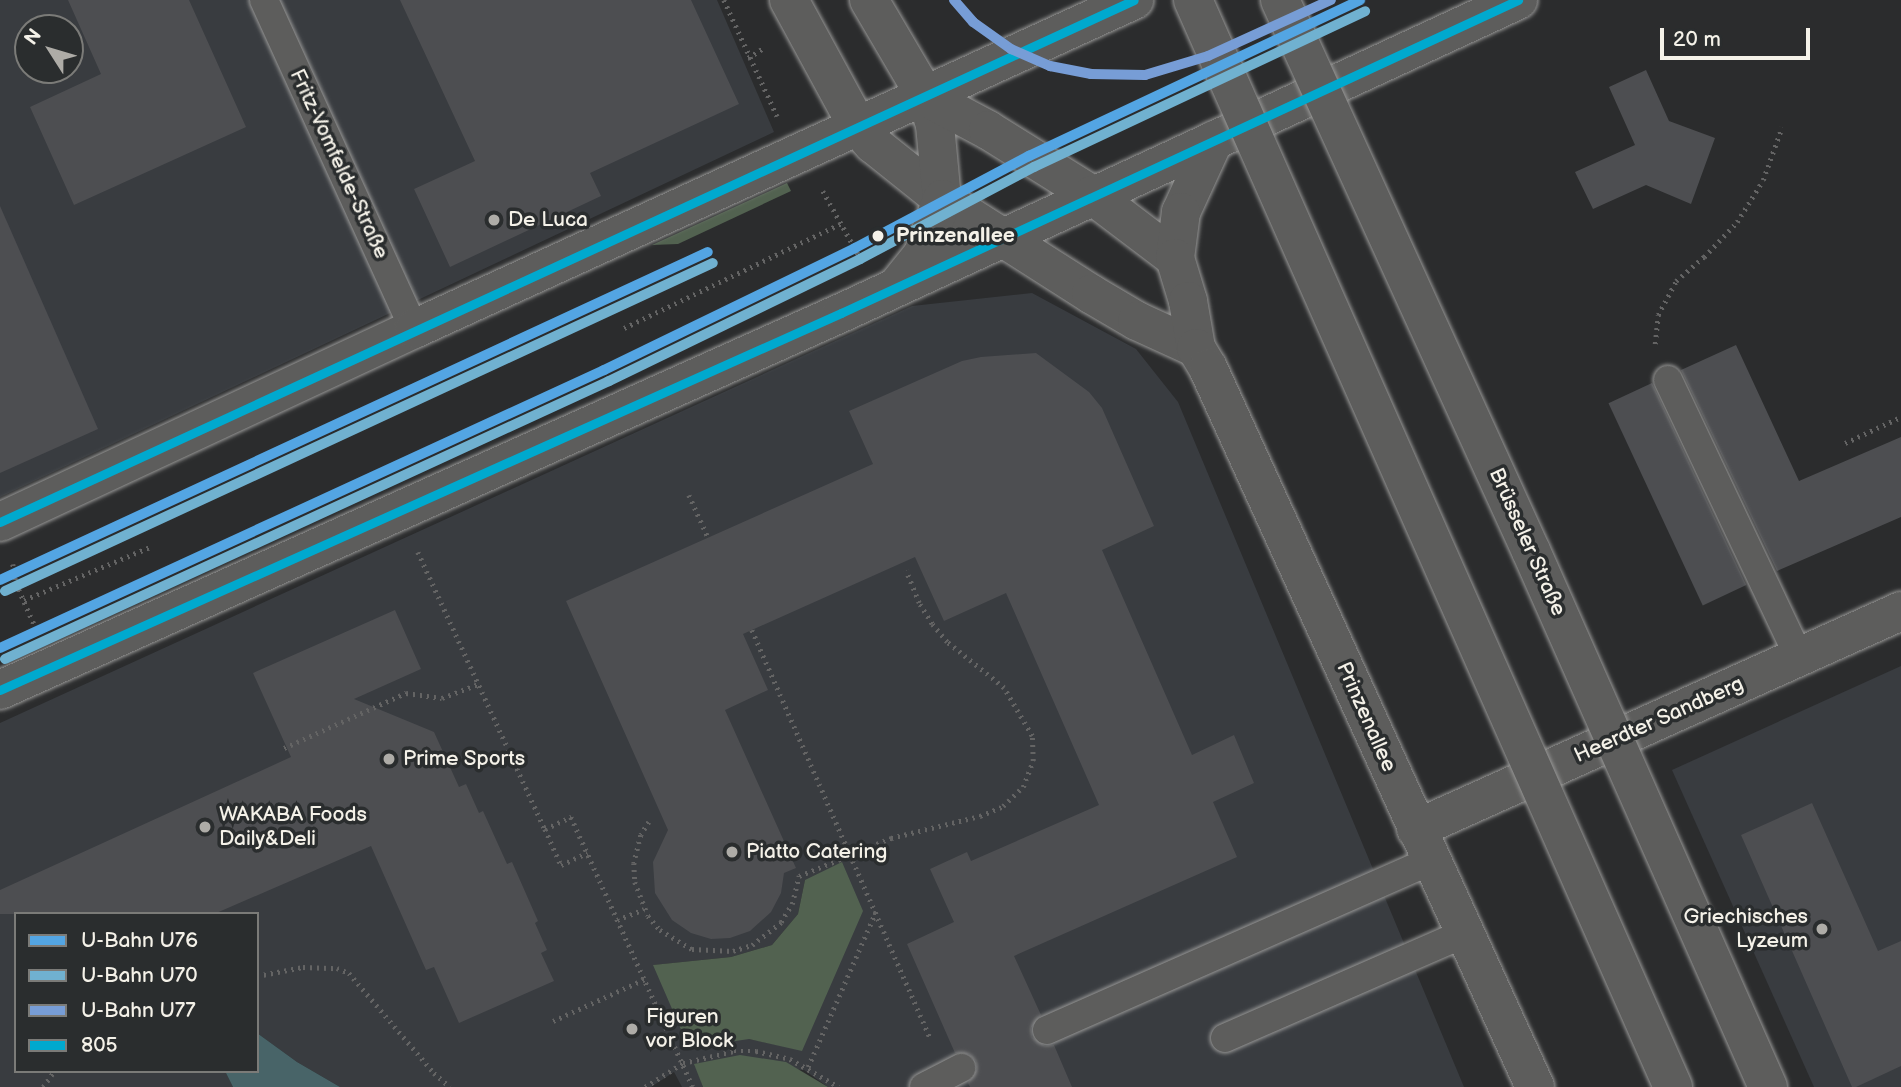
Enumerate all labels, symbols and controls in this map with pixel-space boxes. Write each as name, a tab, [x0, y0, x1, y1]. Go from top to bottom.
north arrow	[14, 14, 84, 84]
scale bar	[1663, 14, 1814, 58]
text: N	[20, 25, 47, 50]
text: 20 m	[1673, 27, 1721, 52]
street label: Fritz-Vomfelde-Straße	[284, 65, 394, 263]
place label: De Luca	[508, 207, 588, 233]
marker: De Luca	[486, 212, 502, 228]
place label: Prinzenallee	[896, 223, 1015, 249]
marker: Prinzenallee	[867, 225, 889, 247]
street label: Brüsseler Straße	[1483, 464, 1571, 620]
street label: Prinzenallee	[1331, 658, 1401, 776]
street label: Heerdter Sandberg	[1570, 671, 1748, 769]
place label: Prime Sports	[403, 746, 525, 772]
marker: Prime Sports	[381, 751, 397, 767]
place label: WAKABA Foods Daily&Deli	[219, 802, 367, 852]
marker: WAKABA Foods Daily&Deli	[197, 819, 213, 835]
place label: Piatto Catering	[746, 839, 887, 865]
marker: Piatto Catering	[724, 844, 740, 860]
place label: Griechisches Lyzeum	[1684, 904, 1808, 954]
legend	[14, 912, 259, 1073]
marker: Griechisches Lyzeum	[1814, 921, 1830, 937]
text: U-Bahn U76	[81, 928, 198, 953]
text: U-Bahn U70	[81, 963, 198, 988]
text: U-Bahn U77	[81, 998, 195, 1023]
place label: Figuren vor Block	[646, 1004, 733, 1054]
marker: Figuren vor Block	[624, 1021, 640, 1037]
text: 805	[81, 1033, 118, 1058]

